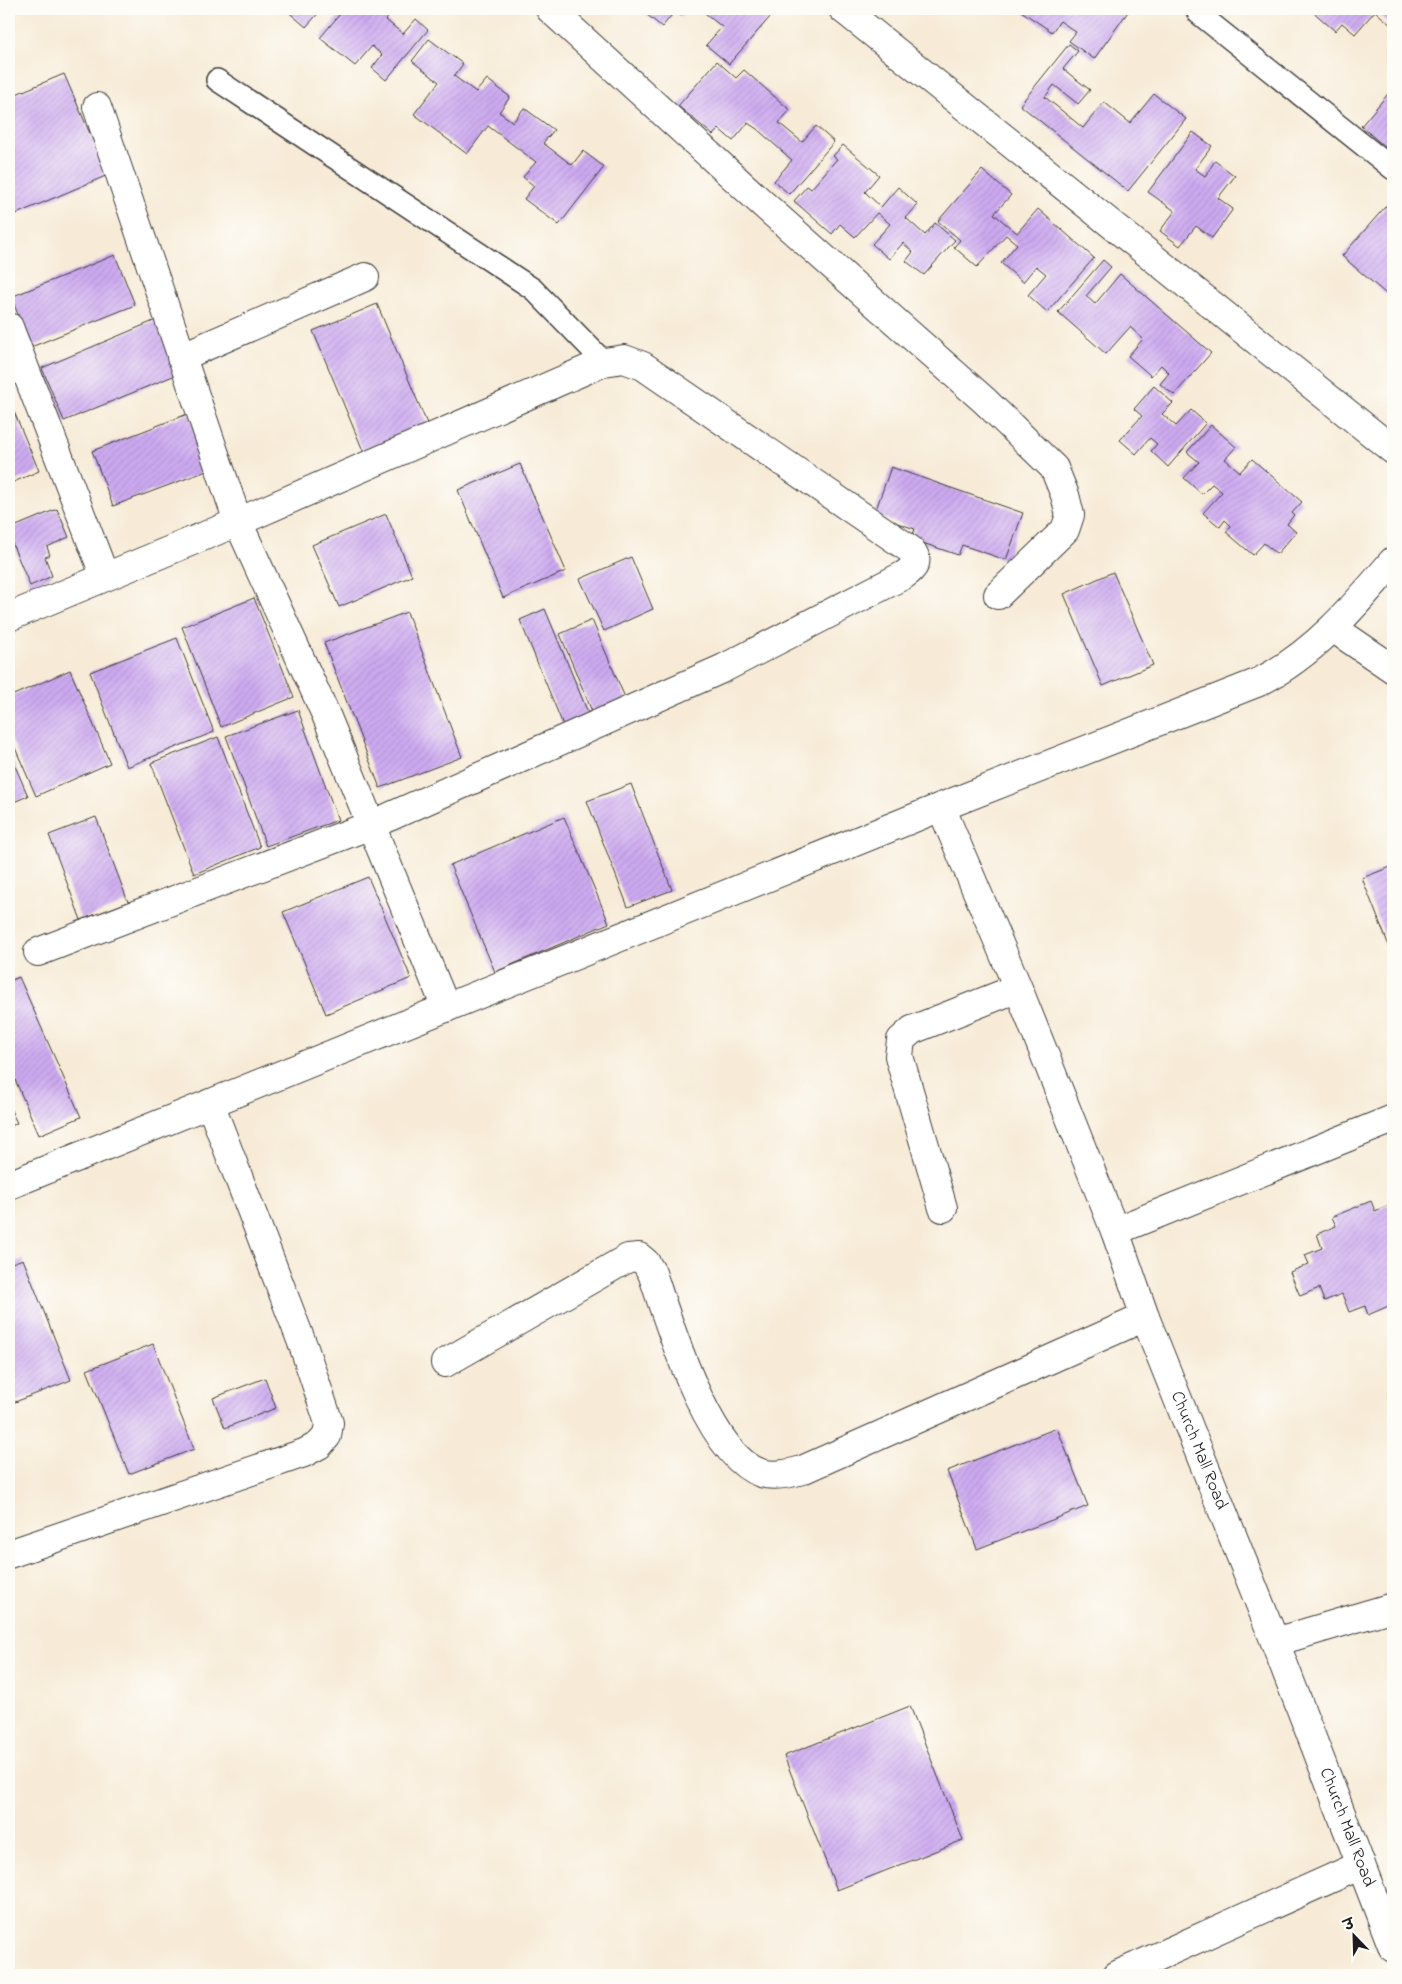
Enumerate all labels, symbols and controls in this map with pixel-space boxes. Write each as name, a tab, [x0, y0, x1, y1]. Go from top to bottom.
street label: Church Mall Road	[1163, 1387, 1234, 1514]
street label: Church Mall Road	[1312, 1764, 1381, 1891]
north arrow	[1330, 1912, 1380, 1962]
text: उ	[1339, 1913, 1359, 1938]

